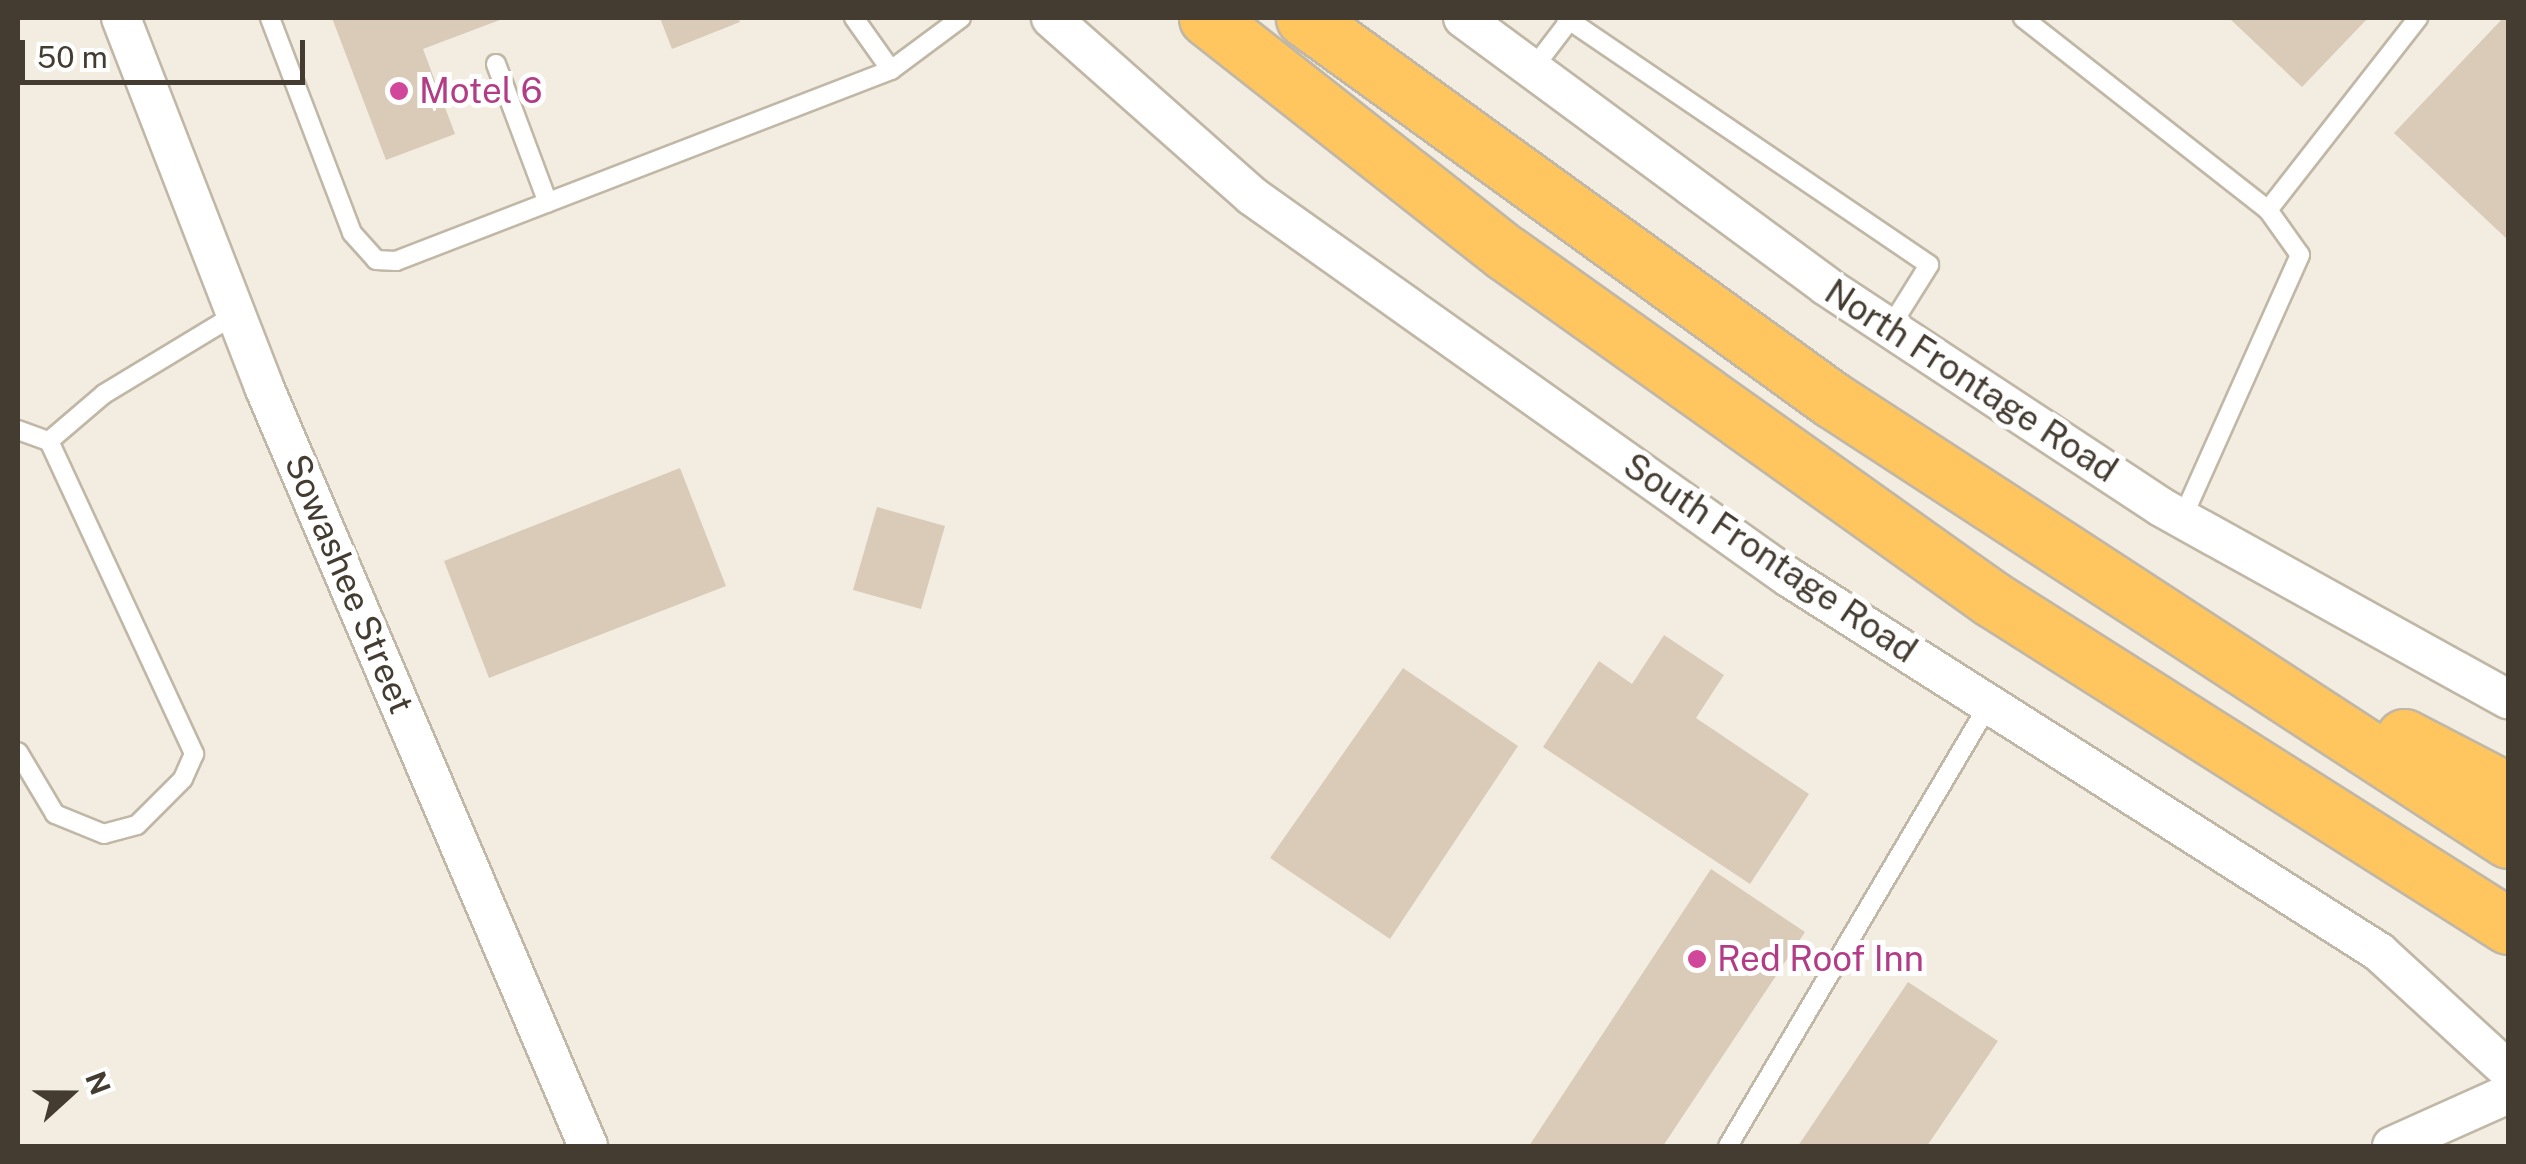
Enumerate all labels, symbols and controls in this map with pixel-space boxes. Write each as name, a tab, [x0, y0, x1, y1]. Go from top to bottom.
scale bar	[25, 20, 310, 82]
text: 50 m	[37, 39, 108, 75]
place label: Motel 6	[419, 70, 543, 112]
marker: Motel 6	[388, 80, 410, 102]
street label: North Frontage Road	[1817, 271, 2125, 491]
street label: South Frontage Road	[1615, 444, 1925, 672]
street label: Sowashee Street	[275, 448, 423, 720]
place label: Red Roof Inn	[1717, 938, 1924, 980]
marker: Red Roof Inn	[1686, 948, 1708, 970]
north arrow	[20, 1044, 120, 1144]
text: N	[79, 1067, 118, 1099]

